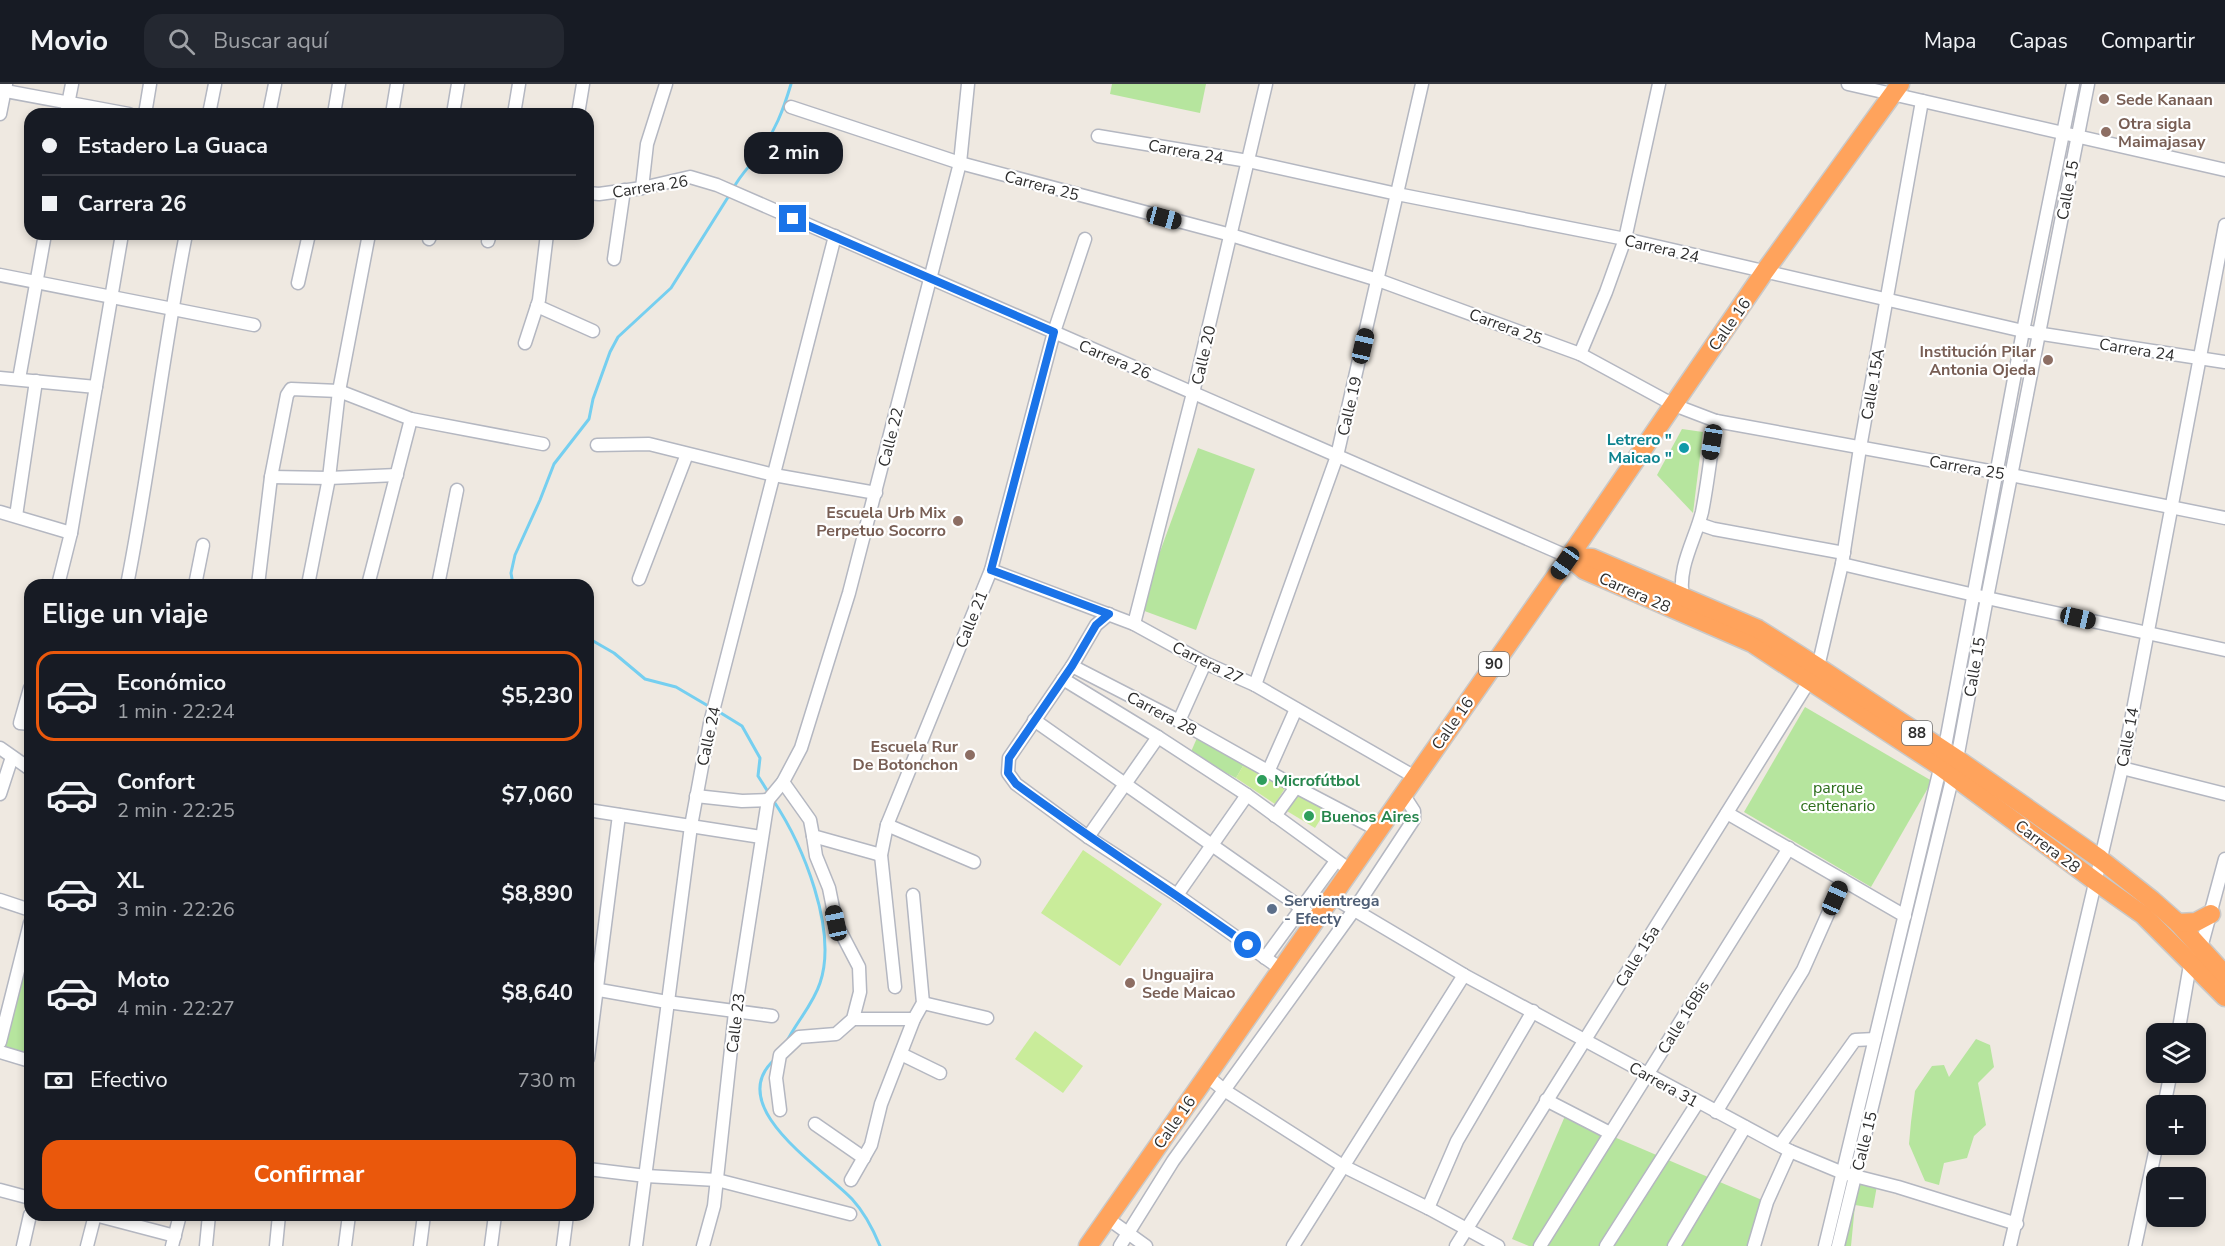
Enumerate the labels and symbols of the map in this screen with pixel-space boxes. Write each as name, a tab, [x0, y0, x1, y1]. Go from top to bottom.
place label: Sede Kanaan	[2116, 89, 2213, 111]
marker: Sede Kanaan	[2097, 92, 2111, 106]
place label: Otra sigla Maimajasay	[2118, 113, 2206, 153]
marker: Otra sigla Maimajasay	[2099, 125, 2113, 139]
callout: 2 min	[744, 132, 842, 174]
street label: Carrera 24	[1146, 135, 1226, 170]
street label: Calle 15	[2051, 159, 2085, 222]
street label: Carrera 25	[1002, 165, 1081, 206]
street label: Carrera 26	[611, 170, 690, 204]
route end	[779, 205, 806, 232]
car	[1144, 205, 1184, 231]
street label: Carrera 24	[1622, 230, 1702, 268]
street label: Calle 16	[1704, 294, 1756, 356]
street label: Carrera 25	[1466, 304, 1545, 350]
street label: Calle 20	[1186, 323, 1221, 387]
car	[1350, 326, 1376, 366]
street label: Carrera 24	[2097, 333, 2177, 367]
street label: Carrera 26	[1075, 335, 1154, 385]
place label: Institución Pilar Antonia Ojeda	[1920, 341, 2037, 381]
street label: Calle 15A	[1856, 347, 1890, 421]
marker: Institución Pilar Antonia Ojeda	[2041, 353, 2055, 367]
street label: Calle 19	[1332, 374, 1367, 438]
street label: Calle 22	[873, 405, 909, 469]
car	[1700, 423, 1724, 461]
place label: Letrero " Maicao "	[1607, 429, 1672, 469]
marker: Letrero " Maicao "	[1677, 441, 1691, 455]
street label: Carrera 25	[1927, 451, 2006, 485]
place label: Escuela Urb Mix Perpetuo Socorro	[816, 502, 946, 542]
marker: Escuela Urb Mix Perpetuo Socorro	[951, 514, 965, 528]
car	[1547, 543, 1583, 583]
street label: Carrera 28	[1595, 567, 1674, 618]
street label: Calle 21	[950, 587, 993, 651]
car	[2058, 605, 2098, 631]
street label: Carrera 27	[1168, 636, 1247, 690]
street label: Calle 15	[1959, 636, 1991, 699]
road number: 90	[1479, 652, 1509, 676]
street label: Carrera 28	[1123, 686, 1200, 742]
street label: Calle 16	[1427, 693, 1479, 755]
street label: Calle 24	[692, 704, 726, 768]
street label: Calle 14	[2111, 705, 2145, 769]
road number: 88	[1902, 721, 1932, 745]
place label: Escuela Rur De Botonchon	[853, 736, 959, 776]
marker: Escuela Rur De Botonchon	[963, 748, 977, 762]
place label: Microfútbol	[1274, 770, 1360, 792]
marker: Microfútbol	[1255, 773, 1269, 787]
park label: parque centenario	[1801, 777, 1875, 817]
place label: Buenos Aires	[1321, 806, 1419, 828]
marker: Buenos Aires	[1302, 809, 1316, 823]
street label: Carrera 28	[2010, 815, 2084, 879]
car	[1819, 878, 1851, 918]
place label: Servientrega - Efecty	[1284, 890, 1379, 930]
marker: Servientrega - Efecty	[1265, 902, 1279, 916]
car	[823, 904, 849, 942]
street label: Calle 15a	[1610, 922, 1665, 991]
route start	[1234, 931, 1261, 958]
place label: Unguajira Sede Maicao	[1142, 964, 1236, 1004]
marker: Unguajira Sede Maicao	[1123, 976, 1137, 990]
street label: Calle 16Bis	[1653, 977, 1715, 1058]
street label: Calle 23	[721, 992, 751, 1054]
street label: Carrera 31	[1625, 1057, 1702, 1113]
street label: Calle 16	[1149, 1092, 1201, 1154]
street label: Calle 15	[1847, 1109, 1883, 1173]

